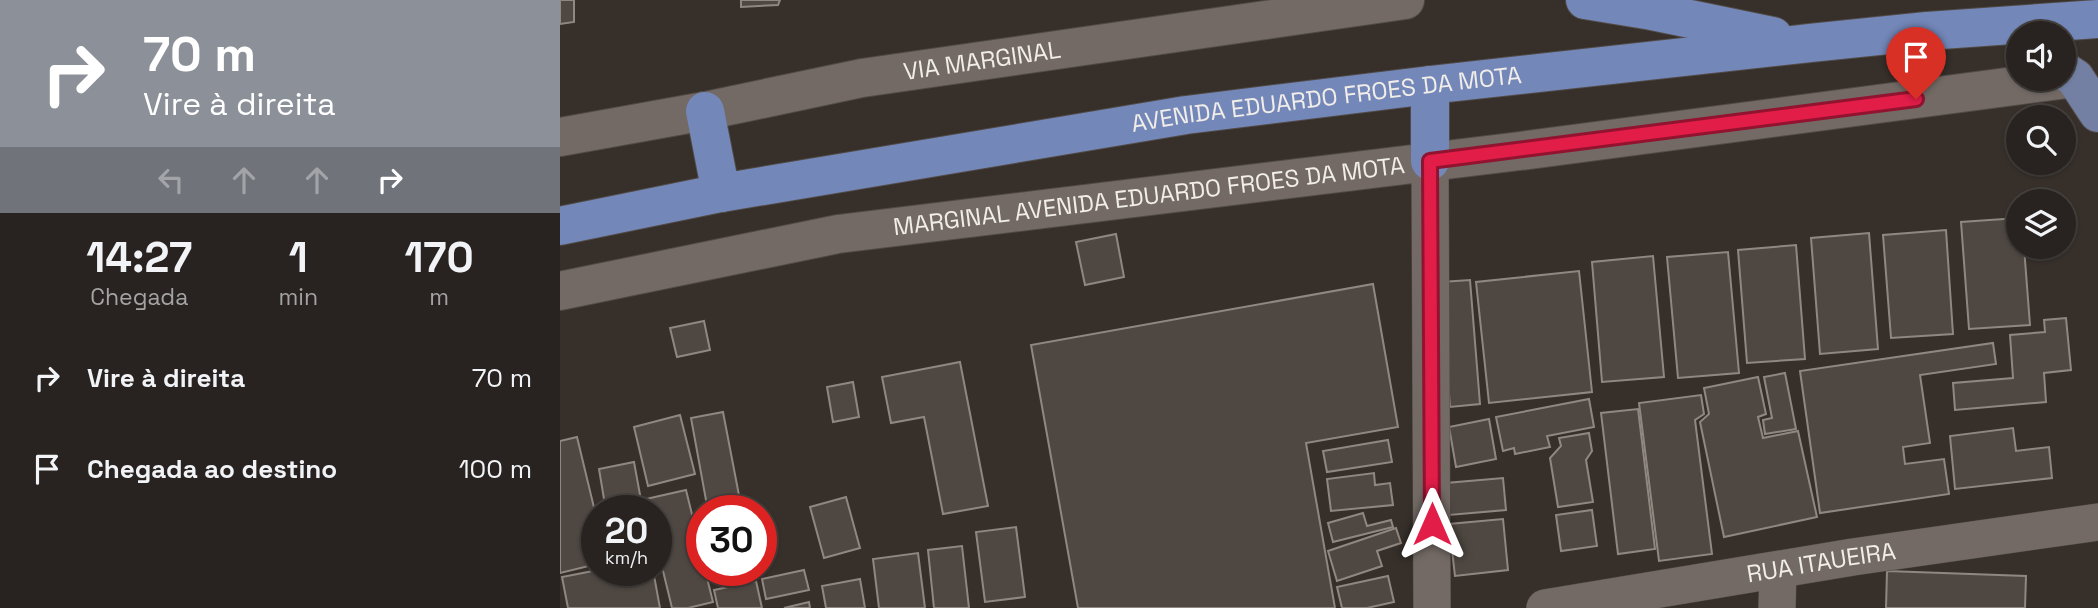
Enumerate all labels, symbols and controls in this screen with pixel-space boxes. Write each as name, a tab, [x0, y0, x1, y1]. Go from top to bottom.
map controls	[2006, 21, 2076, 259]
button: sound	[2006, 21, 2076, 91]
text: 70 m	[143, 23, 256, 85]
pin	[1886, 27, 1946, 99]
icon: right	[28, 28, 119, 119]
street label: VIA MARGINAL	[901, 34, 1063, 87]
icon: arrive	[1897, 38, 1935, 76]
street label: AVENIDA EDUARDO FROES DA MOTA	[1129, 59, 1523, 139]
text: Vire à direita	[143, 84, 336, 124]
button: search	[2006, 105, 2076, 175]
street label: MARGINAL AVENIDA EDUARDO FROES DA MOTA	[891, 149, 1406, 242]
icon: left	[152, 161, 190, 199]
icon: ahead	[225, 161, 263, 199]
icon: ahead	[298, 161, 336, 199]
icon: right	[371, 161, 409, 199]
button: layers	[2006, 189, 2076, 259]
text: 14:27	[86, 231, 192, 284]
text: 1	[289, 231, 308, 284]
text: 170	[404, 231, 474, 284]
text: Chegada	[90, 282, 188, 312]
text: min	[279, 282, 318, 312]
text: m	[429, 282, 449, 312]
icon: right	[28, 359, 66, 397]
text: Vire à direita	[87, 361, 245, 395]
text: 70 m	[472, 361, 532, 395]
icon: arrive	[28, 450, 66, 488]
text: Chegada ao destino	[87, 452, 337, 486]
text: 100 m	[459, 452, 532, 486]
position arrow	[1395, 487, 1469, 561]
speed limit sign: 30	[686, 495, 777, 586]
text: 20	[605, 509, 648, 553]
street label: RUA ITAUEIRA	[1744, 535, 1898, 589]
text: km/h	[605, 546, 648, 569]

